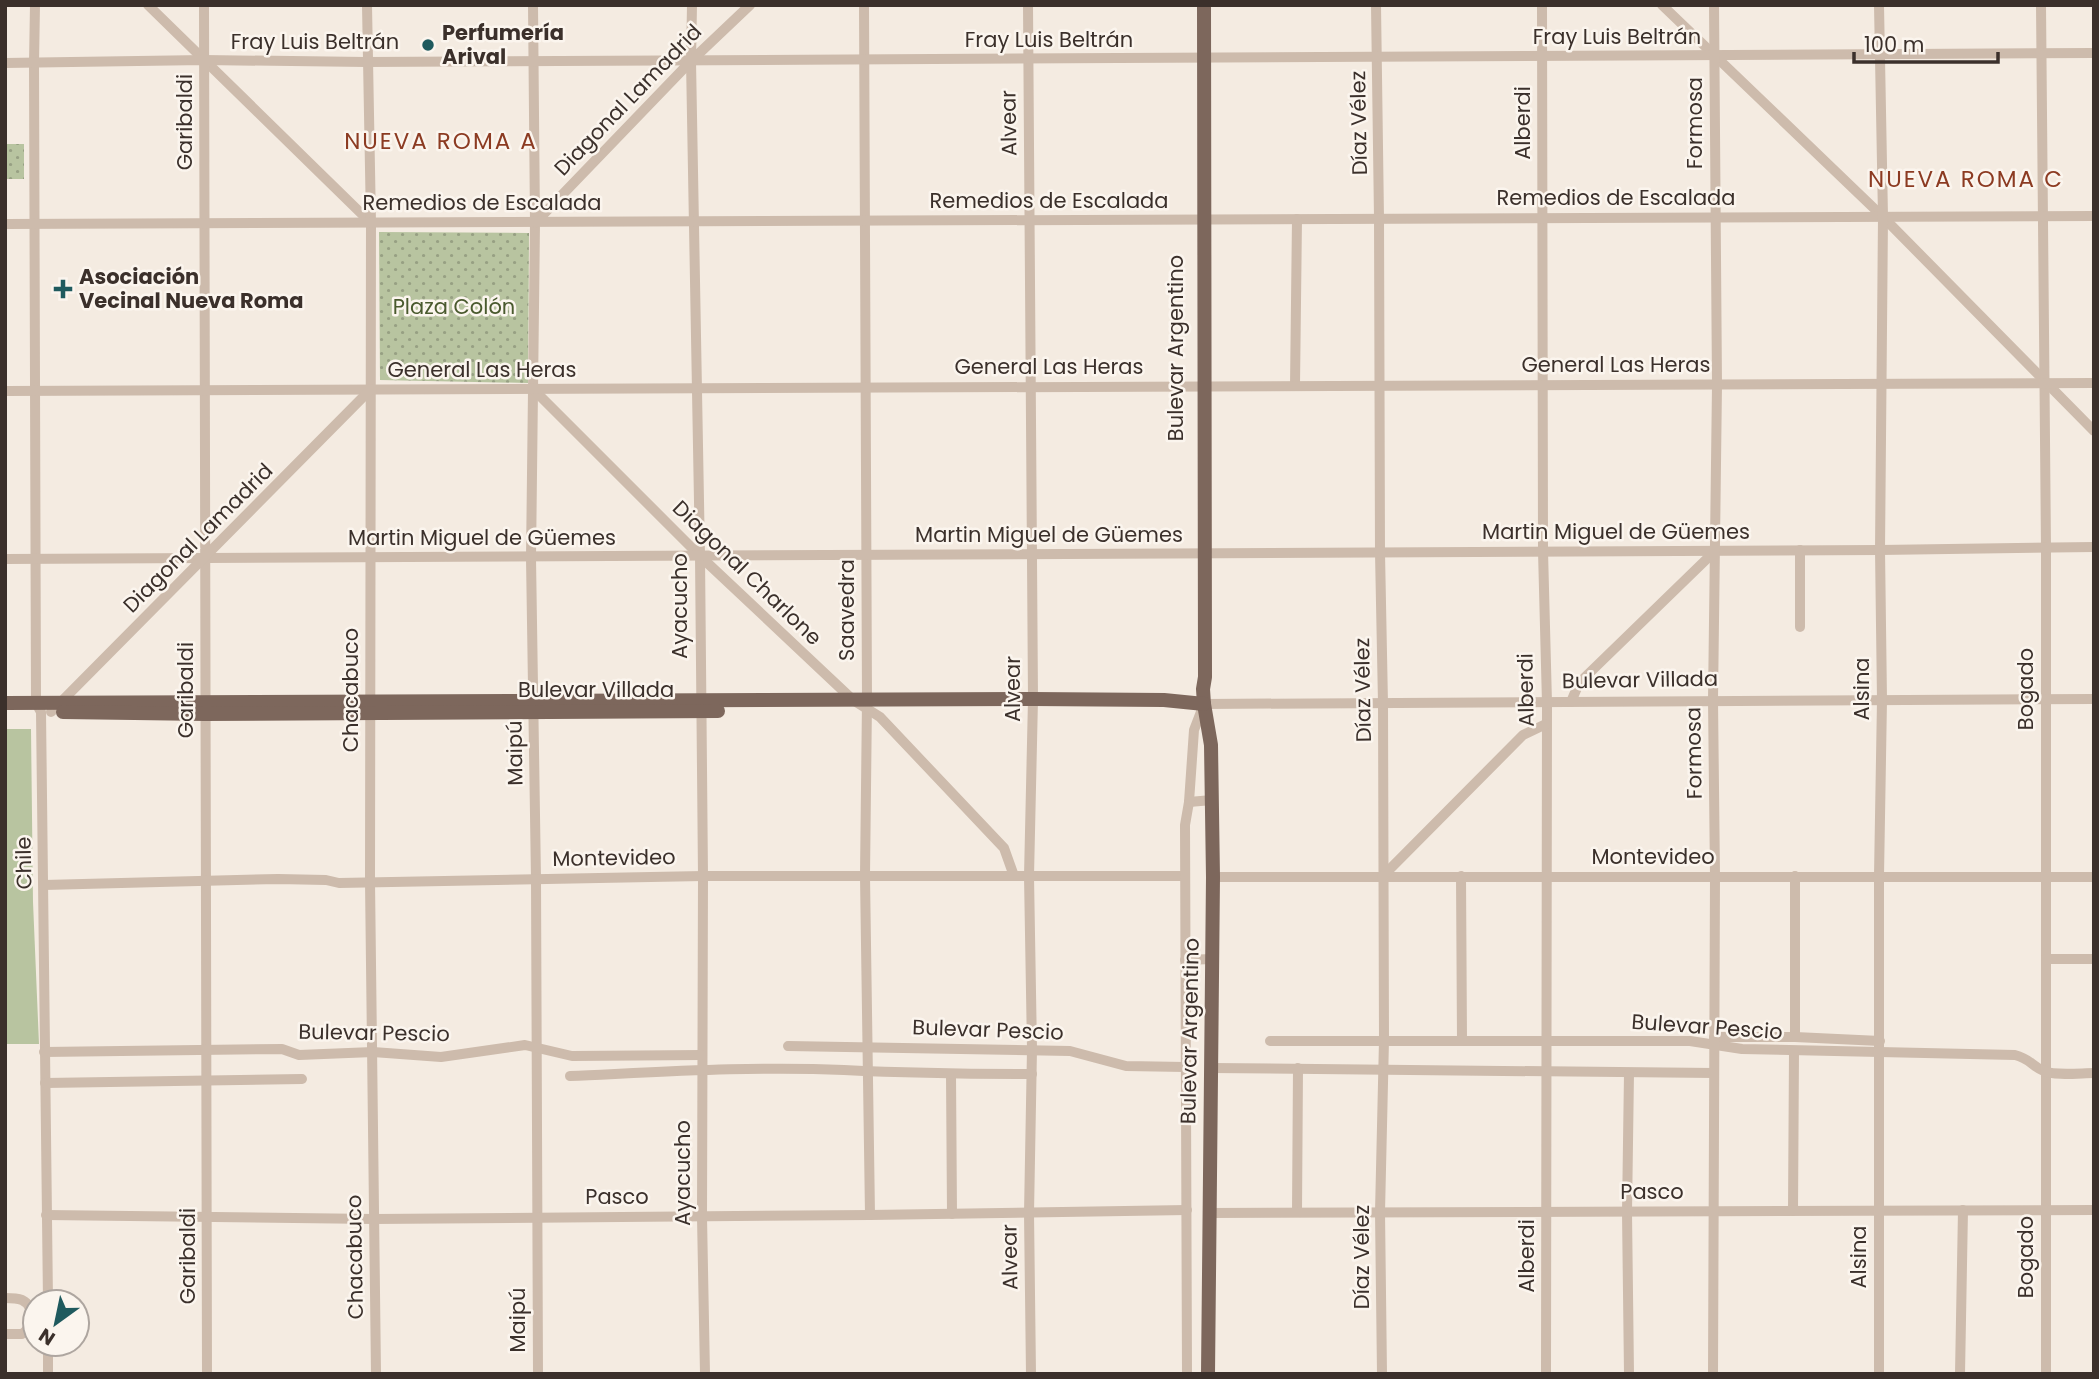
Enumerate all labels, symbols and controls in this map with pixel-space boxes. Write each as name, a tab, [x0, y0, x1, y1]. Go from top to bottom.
street label: Diagonal Lamadrid	[547, 17, 708, 182]
place label: Perfumería Arival	[442, 18, 564, 71]
scale bar	[1854, 21, 1997, 65]
street label: Fray Luis Beltrán	[1533, 22, 1701, 51]
street label: Fray Luis Beltrán	[965, 25, 1133, 54]
street label: Fray Luis Beltrán	[231, 27, 399, 56]
text: 100 m	[1864, 30, 1924, 59]
marker: Perfumería Arival	[420, 37, 436, 53]
street label: Díaz Vélez	[1343, 71, 1374, 175]
street label: Garibaldi	[170, 74, 199, 170]
street label: Formosa	[1680, 77, 1709, 169]
street label: Alberdi	[1508, 86, 1537, 160]
street label: Alvear	[993, 90, 1024, 156]
district label: NUEVA ROMA A	[344, 125, 538, 157]
district label: NUEVA ROMA C	[1868, 163, 2064, 195]
street label: Remedios de Escalada	[1496, 183, 1736, 212]
street label: Remedios de Escalada	[929, 186, 1169, 215]
street label: Remedios de Escalada	[362, 188, 602, 217]
street label: Bulevar Argentino	[1161, 255, 1190, 441]
place label: Asociación Vecinal Nueva Roma	[79, 262, 304, 315]
marker: Asociación Vecinal Nueva Roma	[53, 279, 73, 299]
park label: Plaza Colón	[393, 292, 515, 321]
street label: General Las Heras	[1522, 350, 1711, 379]
street label: General Las Heras	[955, 352, 1144, 381]
street label: General Las Heras	[388, 355, 577, 384]
street label: Diagonal Lamadrid	[116, 456, 279, 619]
street label: Diagonal Charlone	[666, 494, 828, 652]
street label: Martin Miguel de Güemes	[1482, 517, 1750, 546]
street label: Martin Miguel de Güemes	[915, 520, 1183, 549]
street label: Martin Miguel de Güemes	[348, 523, 616, 552]
street label: Ayacucho	[665, 553, 694, 659]
street label: Saavedra	[832, 559, 861, 661]
street label: Chacabuco	[336, 628, 365, 752]
street label: Díaz Vélez	[1347, 638, 1378, 742]
street label: Garibaldi	[171, 642, 200, 738]
street label: Bogado	[2011, 648, 2040, 730]
street label: Alberdi	[1510, 653, 1541, 727]
street label: Alvear	[998, 656, 1027, 722]
street label: Alsina	[1847, 657, 1876, 721]
street label: Bulevar Villada	[1562, 664, 1718, 695]
street label: Bulevar Villada	[518, 675, 674, 704]
street label: Formosa	[1678, 707, 1709, 799]
street label: Maipú	[499, 720, 530, 786]
street label: Chile	[9, 836, 38, 890]
street label: Montevideo	[552, 842, 676, 873]
street label: Montevideo	[1591, 842, 1715, 871]
street label: Bulevar Argentino	[1173, 938, 1206, 1124]
street label: Bulevar Pescio	[1630, 1007, 1784, 1046]
street label: Bulevar Pescio	[912, 1012, 1064, 1047]
street label: Bulevar Pescio	[298, 1017, 450, 1048]
street label: Ayacucho	[668, 1120, 697, 1226]
street label: Pasco	[1620, 1177, 1684, 1206]
street label: Pasco	[585, 1182, 649, 1211]
street label: Chacabuco	[339, 1194, 370, 1320]
street label: Díaz Vélez	[1347, 1205, 1376, 1309]
street label: Garibaldi	[173, 1208, 202, 1304]
street label: Bogado	[2011, 1216, 2040, 1298]
street label: Alberdi	[1512, 1219, 1541, 1293]
street label: Alvear	[994, 1224, 1025, 1290]
street label: Alsina	[1844, 1225, 1873, 1289]
street label: Maipú	[503, 1287, 532, 1353]
north arrow	[21, 1288, 91, 1358]
text: N	[34, 1322, 60, 1352]

